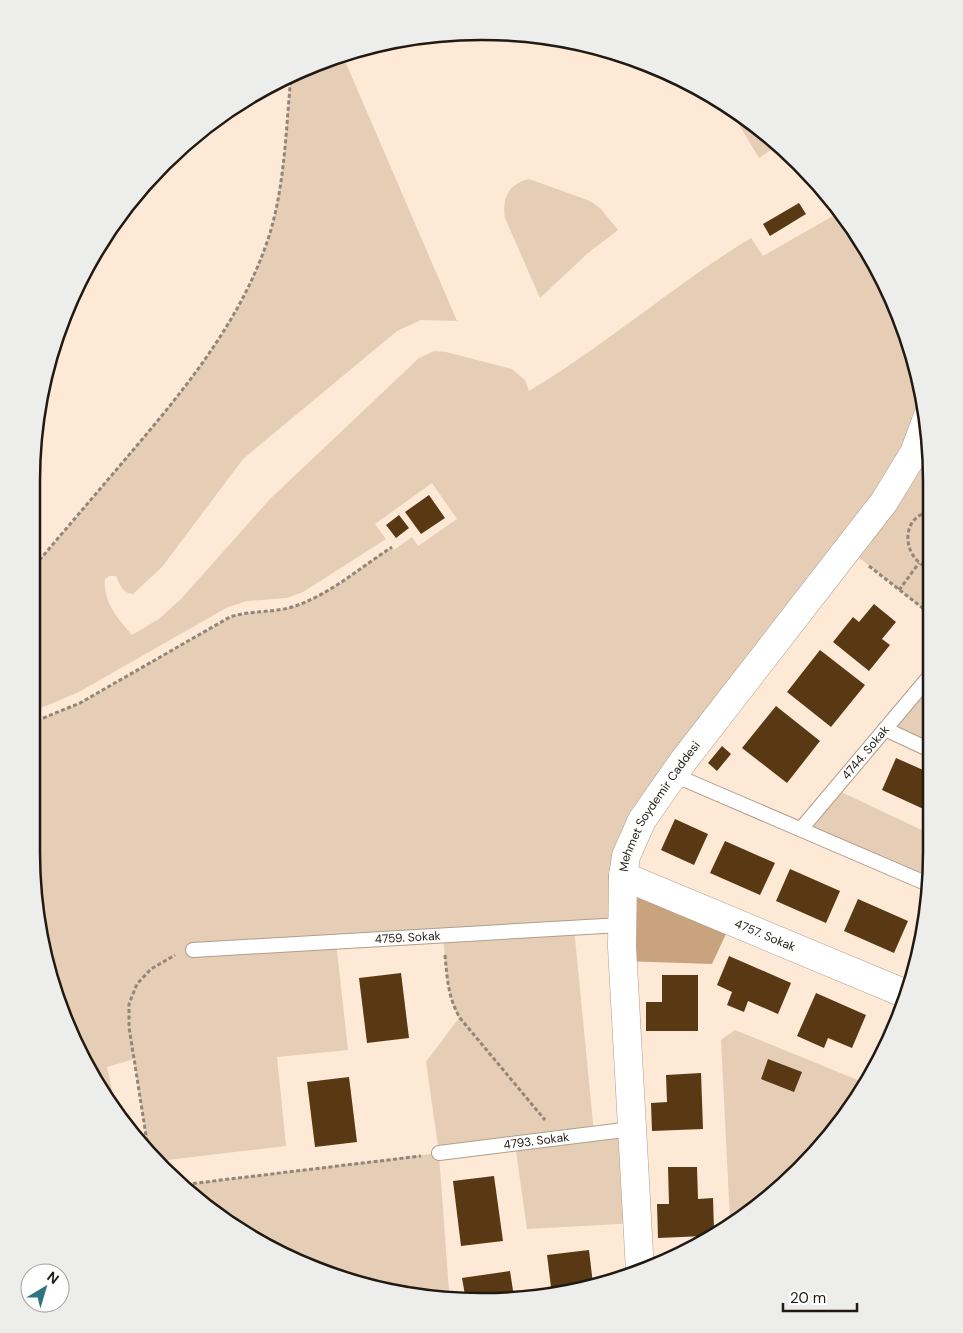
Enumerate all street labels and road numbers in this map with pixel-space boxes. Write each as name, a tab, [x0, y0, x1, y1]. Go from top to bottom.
street label: 4744. Sokak	[838, 722, 893, 783]
street label: Mehmet Soydemir Caddesi	[616, 738, 704, 873]
street label: 4757. Sokak	[732, 915, 798, 955]
street label: 4759. Sokak	[374, 928, 441, 947]
street label: 4793. Sokak	[502, 1129, 570, 1153]

